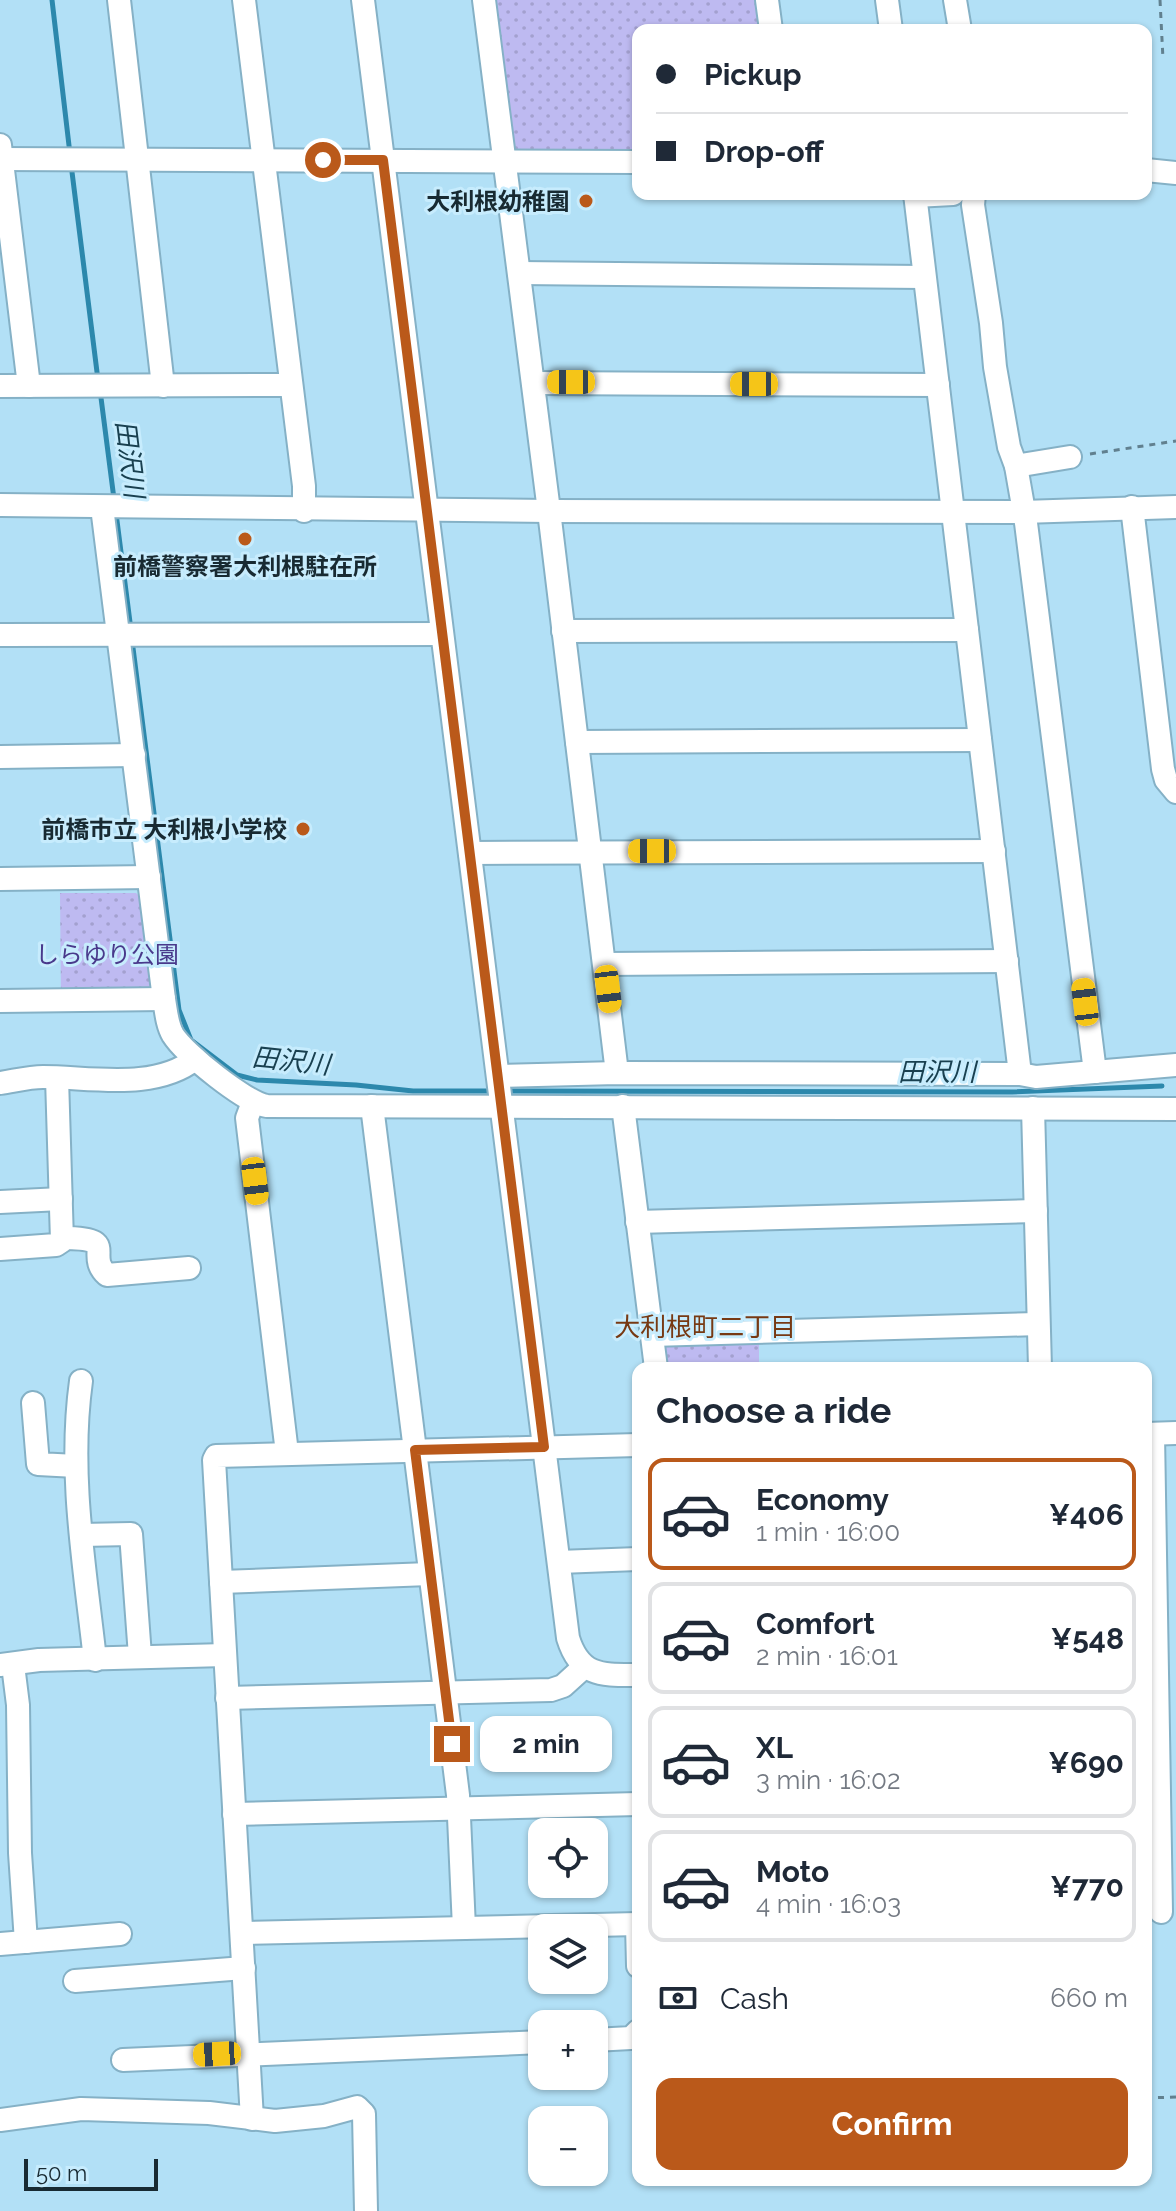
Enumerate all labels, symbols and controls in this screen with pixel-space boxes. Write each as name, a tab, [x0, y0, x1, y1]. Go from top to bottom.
text: Pickup	[704, 57, 802, 92]
text: Drop-off	[704, 134, 824, 169]
route start	[305, 142, 341, 178]
place label: 大利根幼稚園	[426, 187, 570, 216]
marker: 大利根幼稚園	[577, 192, 595, 210]
car	[547, 370, 595, 394]
car	[730, 372, 778, 396]
water label: 田沢川	[110, 418, 150, 503]
marker: 前橋警察署大利根駐在所	[236, 530, 254, 548]
place label: 前橋警察署大利根駐在所	[113, 552, 377, 581]
place label: 前橋市立 大利根小学校	[41, 815, 287, 844]
marker: 前橋市立 大利根小学校	[294, 820, 312, 838]
car	[628, 839, 676, 863]
park label: しらゆり公園	[35, 940, 179, 969]
car	[593, 964, 623, 1014]
car	[1070, 977, 1100, 1027]
water label: 田沢川	[251, 1042, 334, 1080]
water label: 田沢川	[898, 1057, 979, 1087]
car	[240, 1156, 270, 1206]
district label: 大利根町二丁目	[614, 1312, 796, 1342]
text: Choose a ride	[656, 1389, 891, 1431]
icon: car	[660, 1478, 732, 1550]
text: Economy	[756, 1482, 889, 1517]
text: ¥406	[1049, 1497, 1124, 1532]
text: 1 min · 16:00	[756, 1517, 900, 1547]
icon: car	[660, 1602, 732, 1674]
text: Comfort	[756, 1606, 875, 1641]
text: ¥548	[1051, 1621, 1124, 1656]
text: 2 min · 16:01	[756, 1641, 898, 1671]
callout: 2 min	[480, 1716, 612, 1772]
route end	[434, 1726, 470, 1762]
icon: car	[660, 1726, 732, 1798]
text: 2 min	[512, 1729, 580, 1759]
text: XL	[756, 1730, 793, 1765]
text: ¥690	[1048, 1745, 1124, 1780]
text: 3 min · 16:02	[756, 1765, 901, 1795]
map controls	[528, 1818, 608, 2186]
button: locate	[528, 1818, 608, 1898]
icon: car	[660, 1850, 732, 1922]
text: Moto	[756, 1854, 829, 1889]
text: ¥770	[1050, 1869, 1124, 1904]
text: 4 min · 16:03	[756, 1889, 901, 1919]
button: layers	[528, 1914, 608, 1994]
icon: cash	[656, 1976, 700, 2020]
text: Cash	[720, 1981, 789, 2016]
text: 660 m	[1050, 1983, 1128, 2013]
button: +	[528, 2010, 608, 2090]
car	[192, 2041, 242, 2067]
button: Confirm	[656, 2078, 1128, 2170]
button: −	[528, 2106, 608, 2186]
scale bar	[24, 2155, 158, 2191]
text: 50 m	[36, 2160, 87, 2186]

